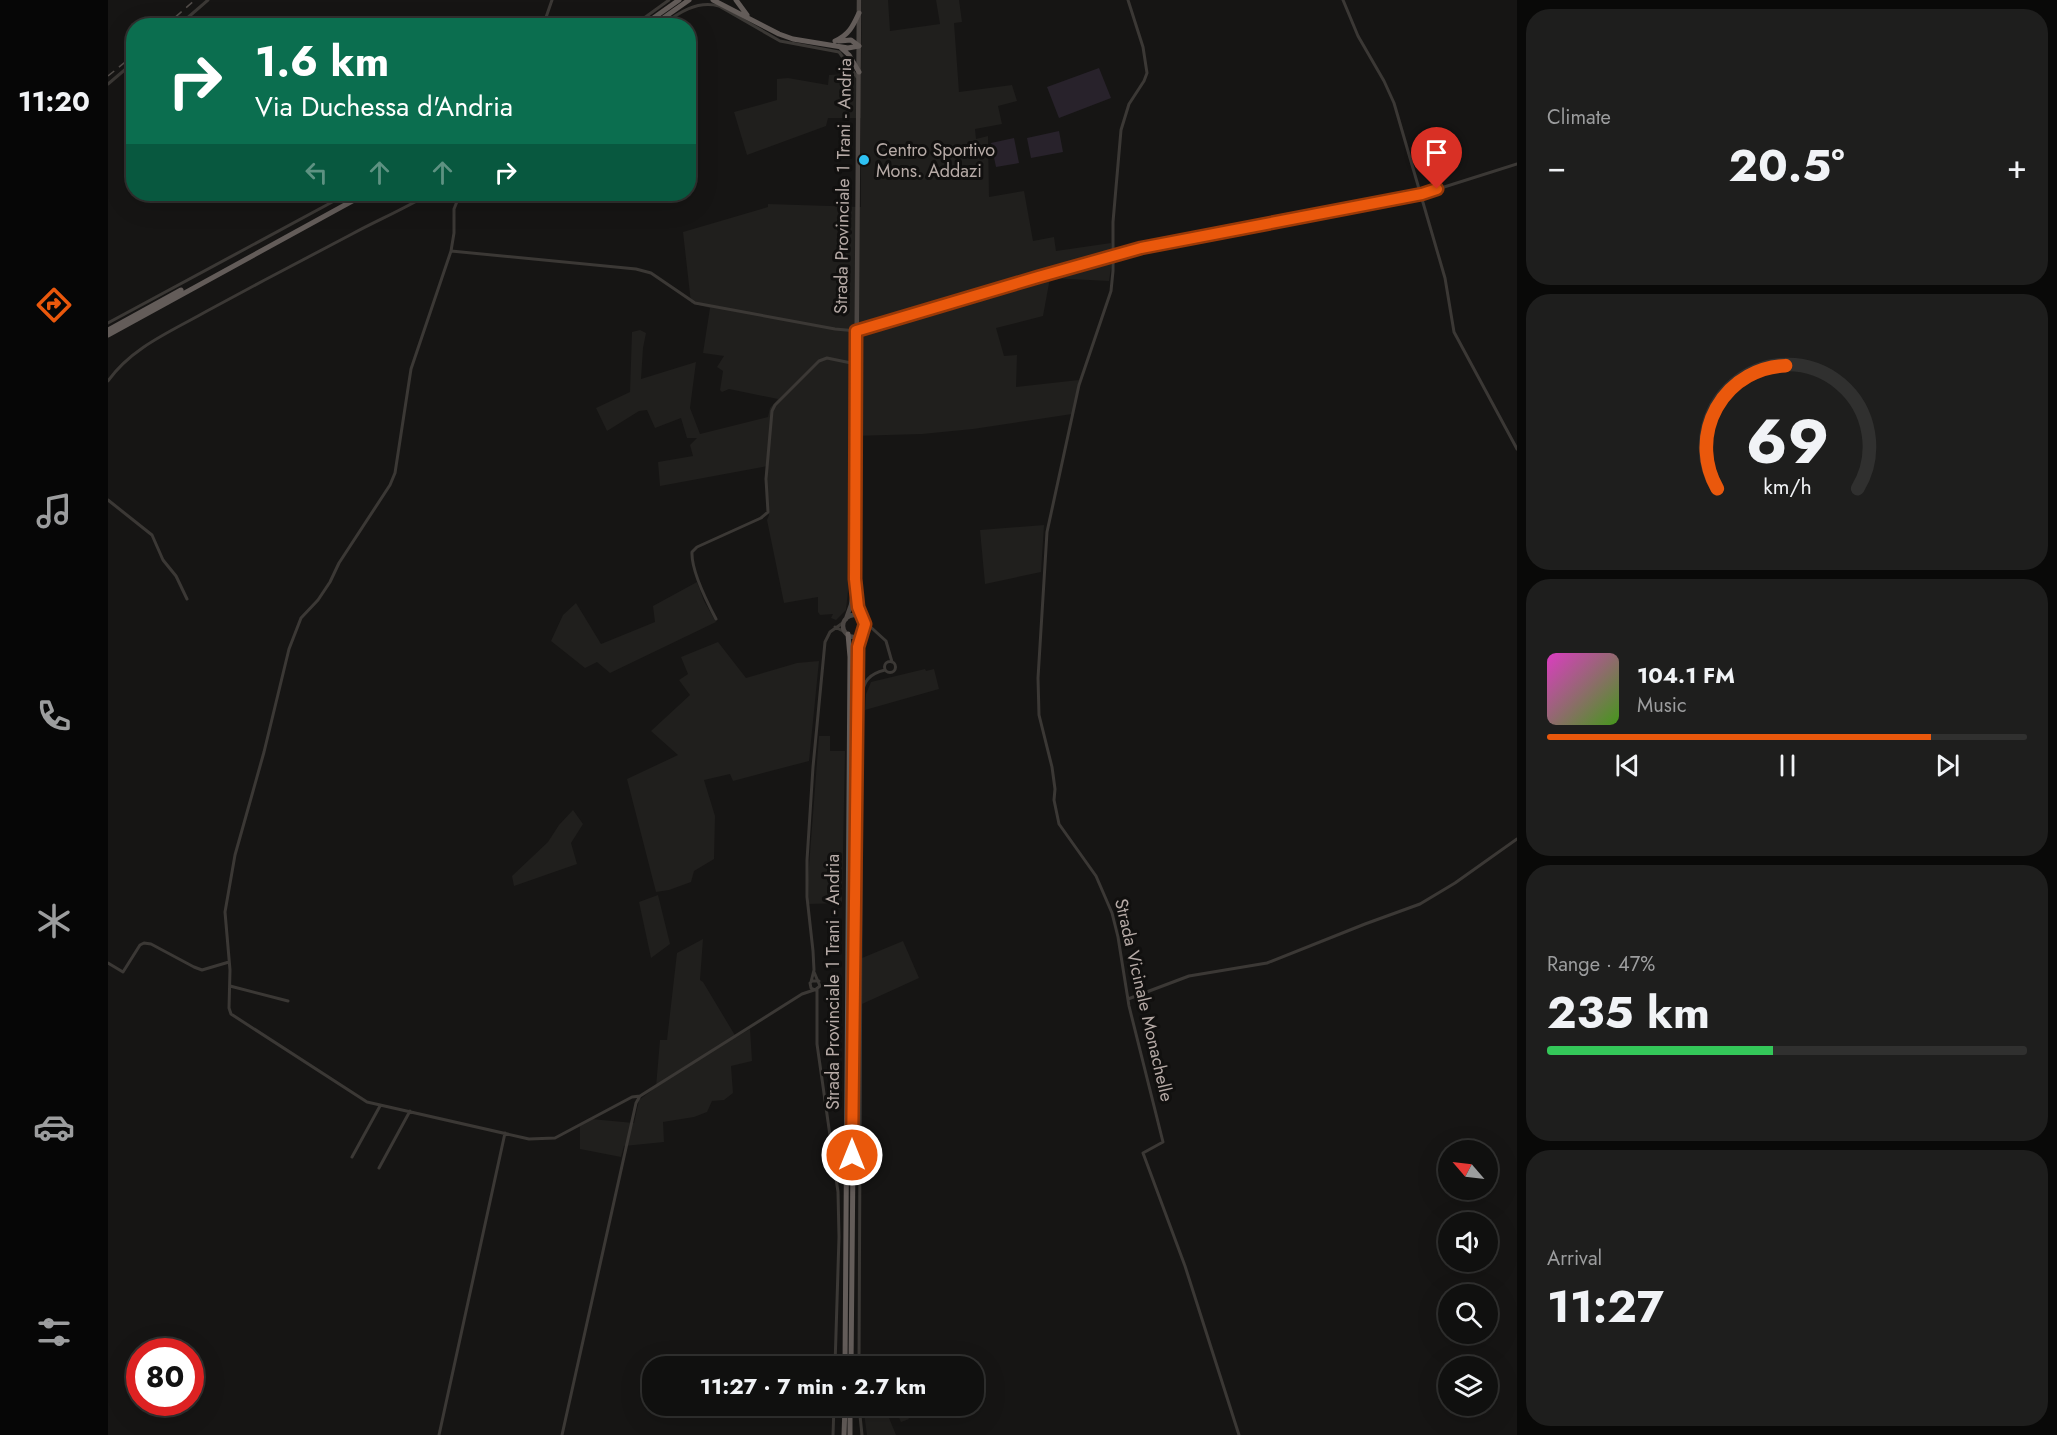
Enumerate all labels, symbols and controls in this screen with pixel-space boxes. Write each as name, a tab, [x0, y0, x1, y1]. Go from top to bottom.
text: 1.6 km	[255, 31, 389, 92]
icon: right	[156, 42, 234, 120]
street label: Strada Provinciale 1 Trani - Andria	[828, 58, 858, 314]
text: 11:20	[18, 82, 90, 121]
text: Via Duchessa d'Andria	[255, 87, 513, 126]
text: Climate	[1547, 103, 1611, 132]
pin	[1411, 127, 1462, 189]
text: 20.5°	[1728, 133, 1845, 198]
icon: arrive	[1420, 136, 1453, 169]
place label: Centro Sportivo Mons. Addazi	[876, 137, 995, 184]
text: −	[1547, 143, 1566, 190]
text: +	[2007, 143, 2027, 190]
marker: Centro Sportivo Mons. Addazi	[857, 153, 871, 167]
icon: left	[300, 156, 333, 189]
icon: ahead	[363, 156, 396, 189]
icon: ahead	[426, 156, 459, 189]
icon: right	[489, 156, 522, 189]
icon: directions	[33, 284, 75, 326]
text: 69	[1745, 396, 1829, 486]
text: km/h	[1763, 472, 1811, 503]
icon: music	[33, 490, 75, 532]
text: 104.1 FM	[1637, 659, 1735, 691]
text: Music	[1637, 691, 1687, 720]
icon: phone	[33, 695, 75, 737]
icon: previous	[1611, 749, 1644, 782]
icon: pause	[1771, 749, 1804, 782]
icon: next	[1931, 749, 1964, 782]
street label: Strada Provinciale 1 Trani - Andria	[820, 854, 846, 1110]
street label: Strada Vicinale Monachelle	[1108, 896, 1180, 1104]
icon: climate	[33, 900, 75, 942]
text: Range · 47%	[1547, 950, 1655, 979]
text: 235 km	[1547, 980, 1710, 1045]
icon: car	[33, 1106, 75, 1148]
position arrow	[820, 1123, 884, 1187]
north arrow	[1438, 1140, 1498, 1200]
map controls	[1438, 1140, 1498, 1416]
button: sound	[1438, 1212, 1498, 1272]
text: Arrival	[1547, 1244, 1602, 1273]
text: 11:27	[1547, 1274, 1664, 1339]
button: search	[1438, 1284, 1498, 1344]
icon: filters	[33, 1311, 75, 1353]
speed limit sign: 80	[126, 1338, 204, 1416]
button: layers	[1438, 1356, 1498, 1416]
text: 11:27 · 7 min · 2.7 km	[700, 1370, 926, 1402]

